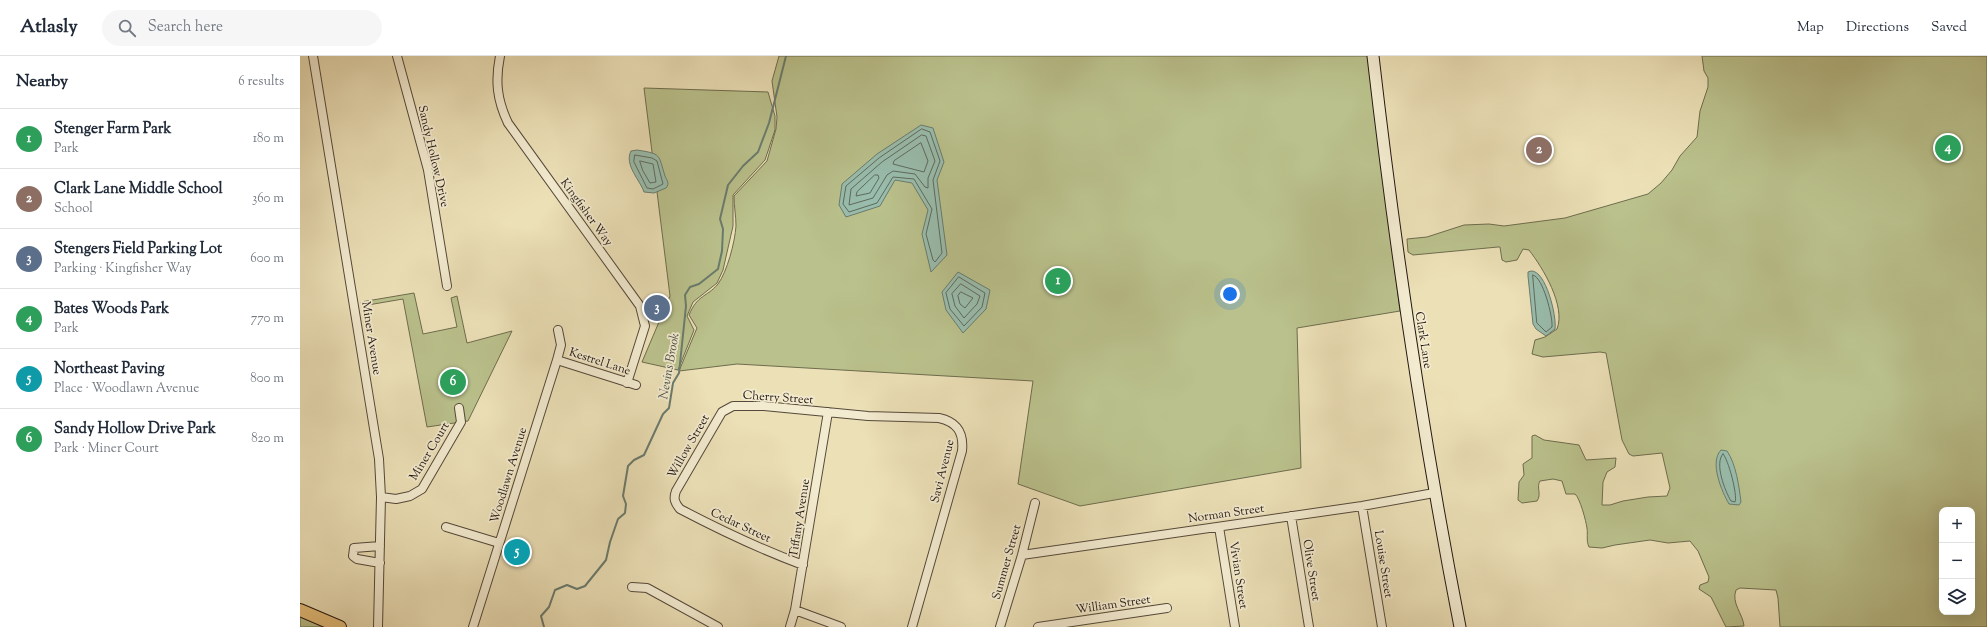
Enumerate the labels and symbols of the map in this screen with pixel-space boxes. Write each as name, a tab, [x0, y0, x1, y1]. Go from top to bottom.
street label: Sandy Hollow Drive	[413, 104, 454, 209]
pin: 4	[1935, 133, 1961, 163]
pin: 2	[1526, 135, 1552, 165]
street label: Kingfisher Way	[555, 175, 617, 250]
pin: 1	[1045, 266, 1071, 296]
your location	[1220, 284, 1240, 304]
pin: 3	[644, 293, 670, 323]
street label: Miner Avenue	[356, 300, 386, 377]
street label: Clark Lane	[1410, 310, 1436, 370]
water label: Nevins Brook	[655, 332, 685, 401]
street label: Kestrel Lane	[567, 344, 633, 381]
pin: 6	[440, 367, 466, 397]
street label: Cherry Street	[742, 387, 814, 409]
street label: Willow Street	[663, 411, 714, 482]
street label: Miner Court	[405, 419, 454, 484]
street label: Woodlawn Avenue	[486, 425, 532, 525]
street label: Savi Avenue	[926, 437, 960, 505]
street label: Tiffany Avenue	[785, 477, 815, 559]
street label: Norman Street	[1187, 500, 1265, 528]
street label: Cedar Street	[707, 504, 774, 548]
street label: Summer Street	[988, 523, 1026, 602]
street label: Louise Street	[1369, 529, 1397, 599]
pin: 5	[504, 537, 530, 567]
street label: Olive Street	[1297, 538, 1325, 602]
street label: Vivian Street	[1224, 540, 1252, 610]
street label: William Street	[1075, 591, 1152, 619]

